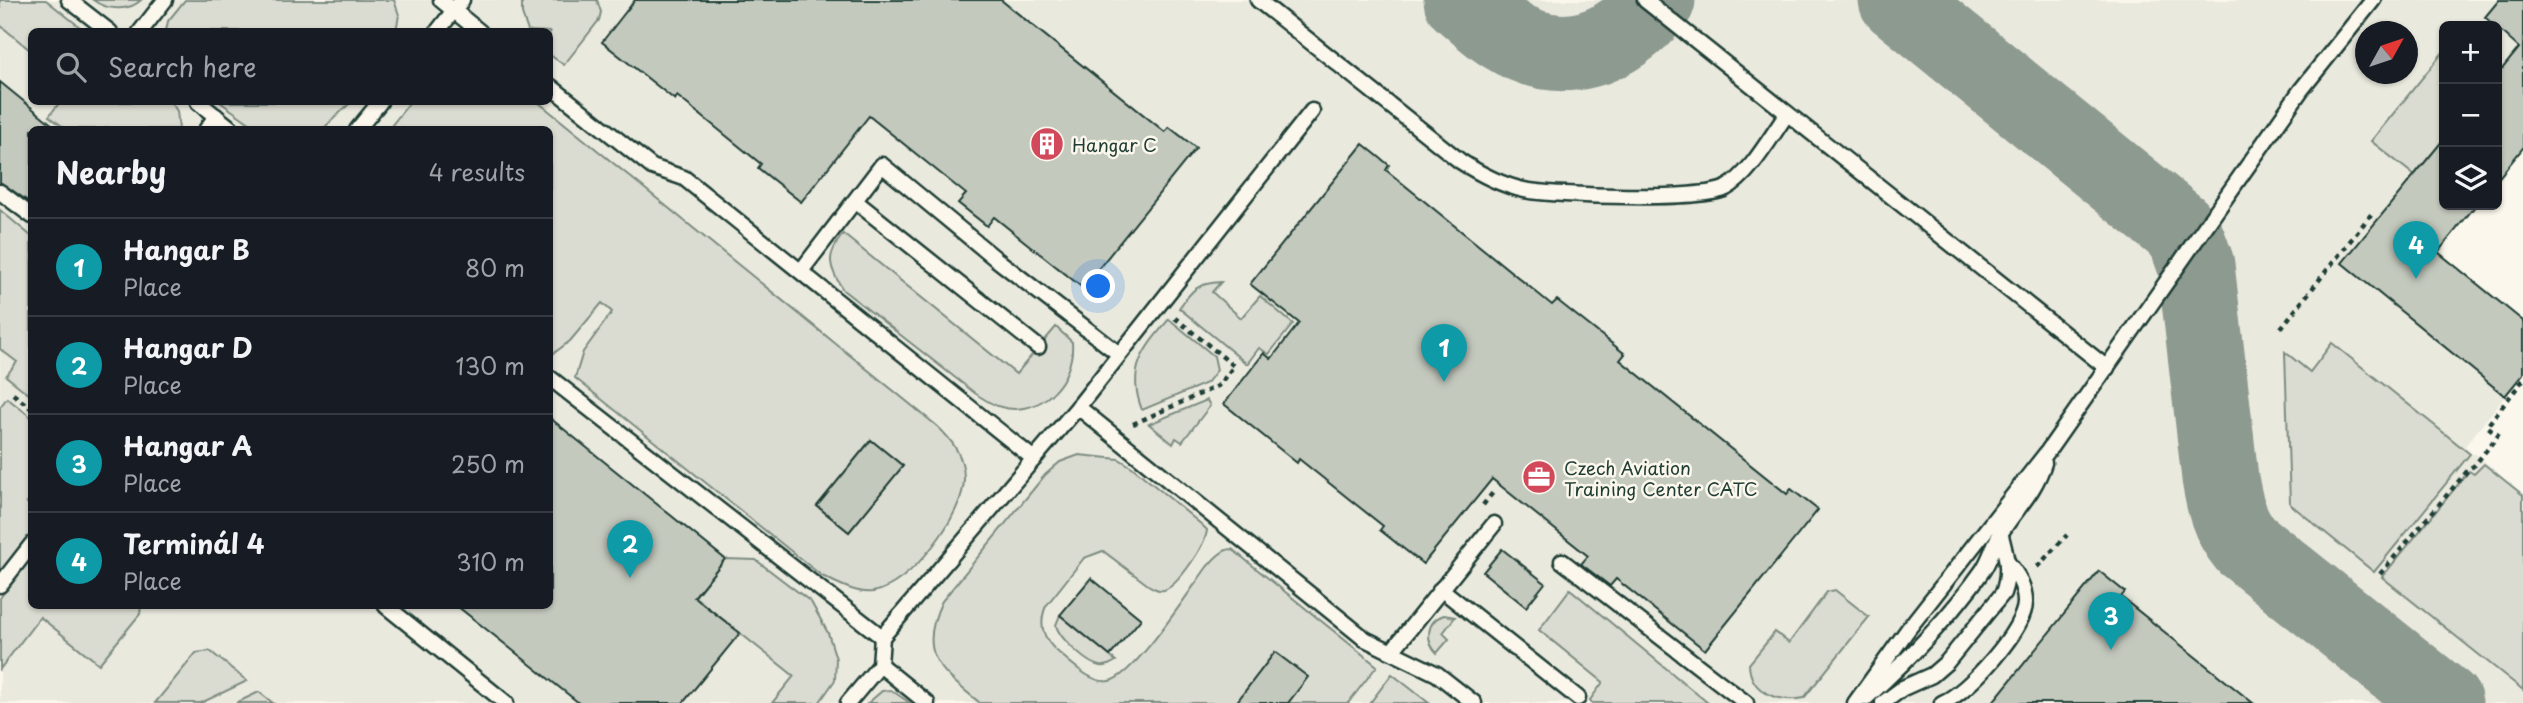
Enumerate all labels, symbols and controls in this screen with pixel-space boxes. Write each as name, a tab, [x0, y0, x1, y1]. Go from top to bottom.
north arrow	[2355, 21, 2418, 84]
map controls	[2439, 21, 2502, 210]
button: +	[2439, 21, 2502, 84]
search box	[28, 28, 553, 105]
text: Search here	[108, 47, 257, 86]
icon: search	[52, 48, 90, 86]
button: −	[2439, 84, 2502, 147]
building icon: Hangar C	[1028, 125, 1066, 163]
place label: Hangar C	[1072, 131, 1157, 158]
button: layers	[2439, 147, 2502, 210]
text: Nearby	[56, 149, 166, 194]
text: 4 results	[429, 154, 525, 189]
pin: 4	[2393, 221, 2439, 279]
text: Hangar B	[123, 230, 250, 269]
text: 1	[74, 250, 85, 285]
text: 80 m	[465, 250, 525, 285]
text: Place	[123, 269, 182, 304]
your location	[1081, 269, 1115, 303]
pin: 1	[1421, 324, 1467, 382]
text: Hangar D	[123, 328, 253, 367]
text: 2	[71, 348, 87, 383]
text: 130 m	[455, 348, 525, 383]
text: Place	[123, 367, 182, 402]
text: Hangar A	[123, 426, 253, 465]
text: 3	[71, 446, 87, 481]
text: 250 m	[451, 446, 525, 481]
place label: Czech Aviation Training Center CATC	[1564, 454, 1758, 502]
office icon: Czech Aviation Training Center CATC	[1520, 458, 1558, 496]
text: Place	[123, 465, 182, 500]
pin: 2	[607, 520, 653, 578]
text: Terminál 4	[123, 524, 264, 563]
text: 4	[71, 544, 87, 579]
text: 310 m	[456, 544, 525, 579]
text: Place	[123, 563, 182, 598]
pin: 3	[2088, 592, 2134, 650]

